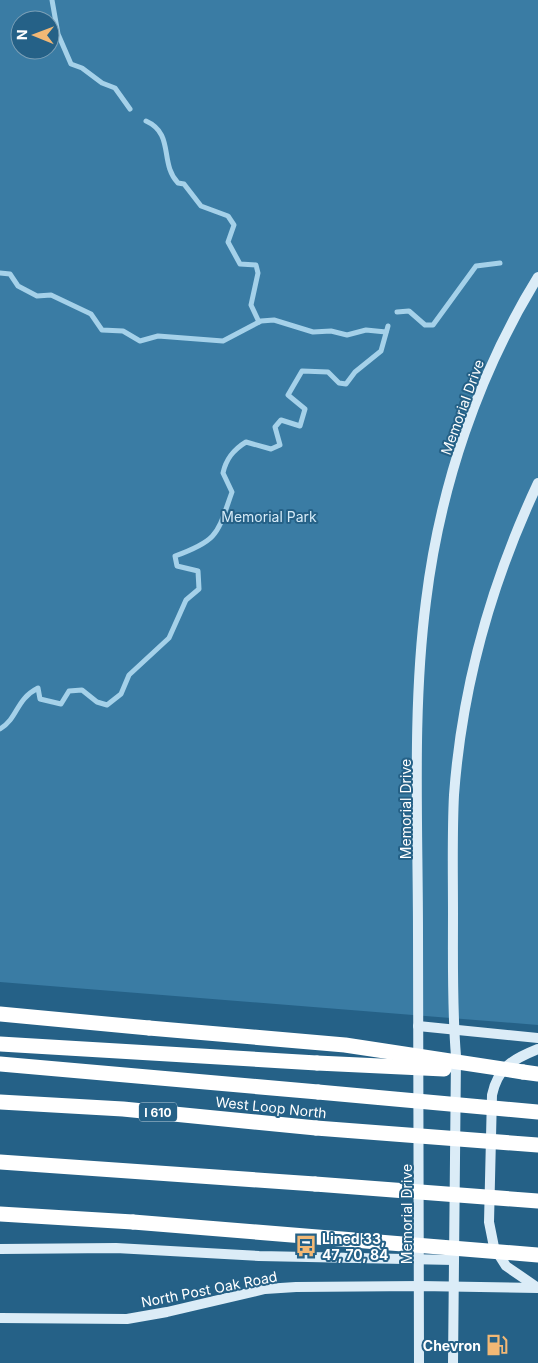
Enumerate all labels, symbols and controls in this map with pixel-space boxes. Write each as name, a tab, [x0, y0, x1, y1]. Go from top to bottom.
north arrow	[10, 10, 60, 60]
text: N	[13, 29, 30, 40]
street label: Memorial Drive	[437, 357, 487, 457]
park label: Memorial Park	[221, 508, 317, 525]
street label: Memorial Drive	[397, 759, 414, 859]
street label: West Loop North	[215, 1093, 327, 1121]
road number: I 610	[139, 1102, 177, 1122]
street label: Memorial Drive	[398, 1164, 415, 1264]
place label: Lined 33, 47, 70, 84	[322, 1230, 389, 1263]
bus stop icon: Lined 33, 47, 70, 84	[293, 1233, 319, 1259]
street label: North Post Oak Road	[139, 1267, 279, 1311]
fuel station icon: Chevron	[484, 1332, 510, 1358]
place label: Chevron	[423, 1337, 481, 1354]

